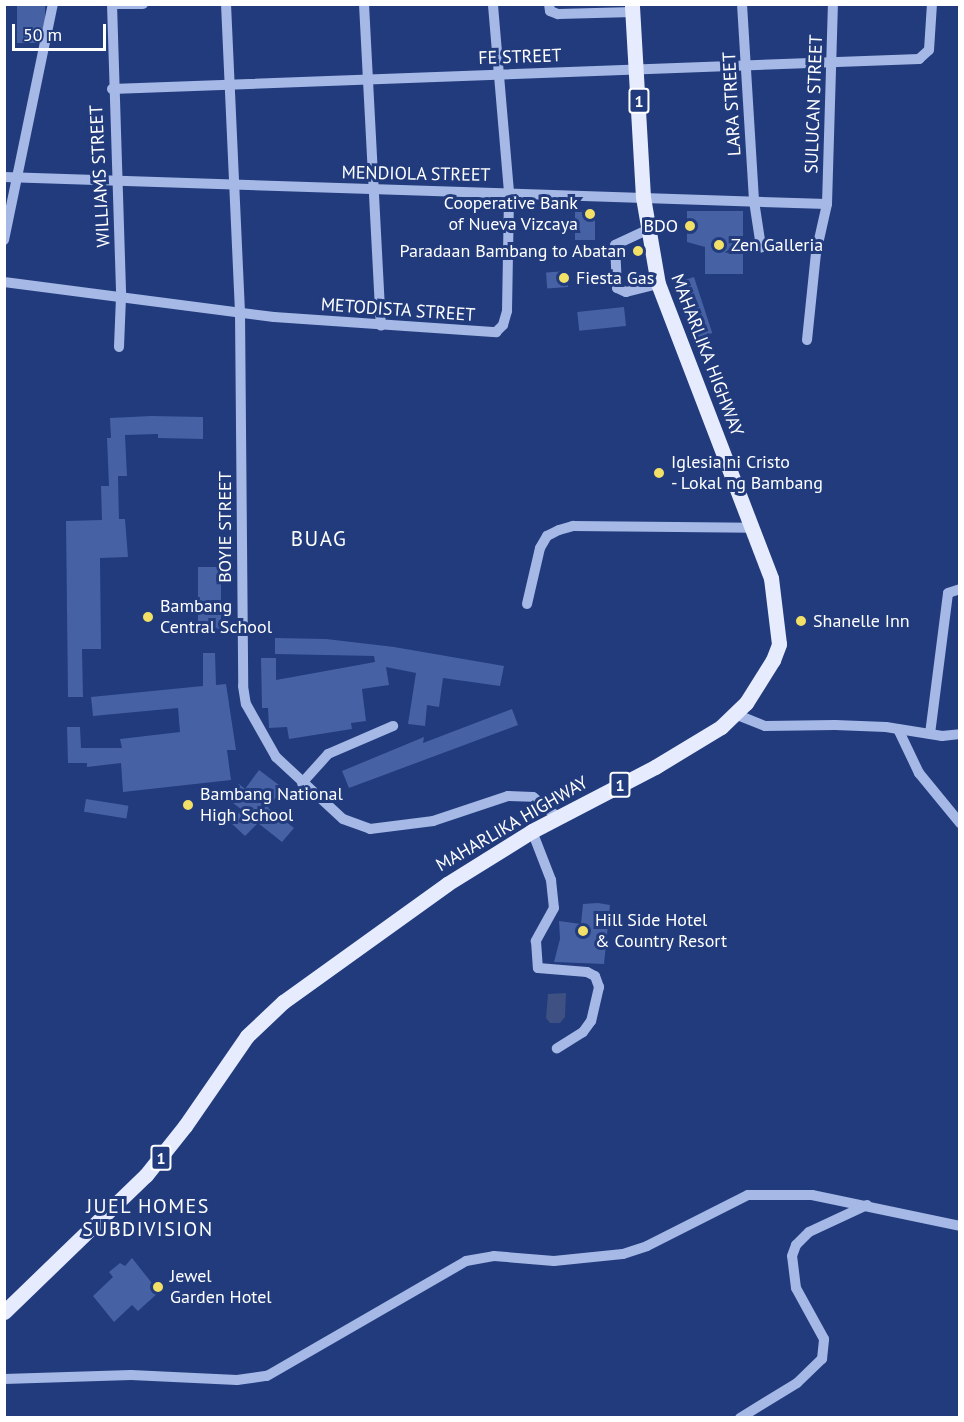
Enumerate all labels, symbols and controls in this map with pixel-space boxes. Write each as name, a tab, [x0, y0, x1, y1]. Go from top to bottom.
scale bar	[15, 12, 110, 50]
text: 50 m	[23, 23, 62, 46]
street label: SULUCAN STREET	[801, 34, 827, 174]
street label: FE STREET	[478, 45, 562, 69]
street label: LARA STREET	[718, 51, 746, 157]
road number: 1	[627, 88, 651, 114]
street label: WILLIAMS STREET	[85, 104, 115, 248]
street label: MENDIOLA STREET	[341, 162, 491, 186]
place label: Cooperative Bank of Nueva Vizcaya	[444, 193, 578, 236]
marker: Cooperative Bank of Nueva Vizcaya	[583, 207, 597, 221]
place label: BDO	[643, 215, 678, 237]
marker: BDO	[683, 219, 697, 233]
place label: Zen Galleria	[731, 234, 823, 256]
marker: Zen Galleria	[712, 238, 726, 252]
place label: Paradaan Bambang to Abatan	[399, 240, 626, 262]
marker: Paradaan Bambang to Abatan	[631, 244, 645, 258]
place label: Fiesta Gas	[576, 267, 654, 289]
marker: Fiesta Gas	[557, 271, 571, 285]
street label: MAHARLIKA HIGHWAY	[666, 271, 748, 439]
street label: METODISTA STREET	[320, 294, 476, 326]
place label: Iglesia ni Cristo - Lokal ng Bambang	[671, 452, 824, 494]
marker: Iglesia ni Cristo - Lokal ng Bambang	[652, 466, 666, 480]
street label: BOYIE STREET	[214, 471, 236, 583]
district label: BUAG	[291, 526, 347, 552]
place label: Bambang Central School	[160, 596, 272, 638]
marker: Bambang Central School	[141, 610, 155, 624]
place label: Shanelle Inn	[813, 610, 910, 632]
marker: Shanelle Inn	[794, 614, 808, 628]
street label: MAHARLIKA HIGHWAY	[432, 771, 592, 877]
road number: 1	[608, 772, 632, 798]
place label: Bambang National High School	[200, 784, 343, 826]
marker: Bambang National High School	[181, 798, 195, 812]
place label: Hill Side Hotel & Country Resort	[595, 910, 728, 952]
marker: Hill Side Hotel & Country Resort	[576, 924, 590, 938]
road number: 1	[149, 1145, 173, 1171]
district label: JUEL HOMES SUBDIVISION	[82, 1194, 214, 1241]
place label: Jewel Garden Hotel	[170, 1266, 272, 1308]
marker: Jewel Garden Hotel	[151, 1280, 165, 1294]

